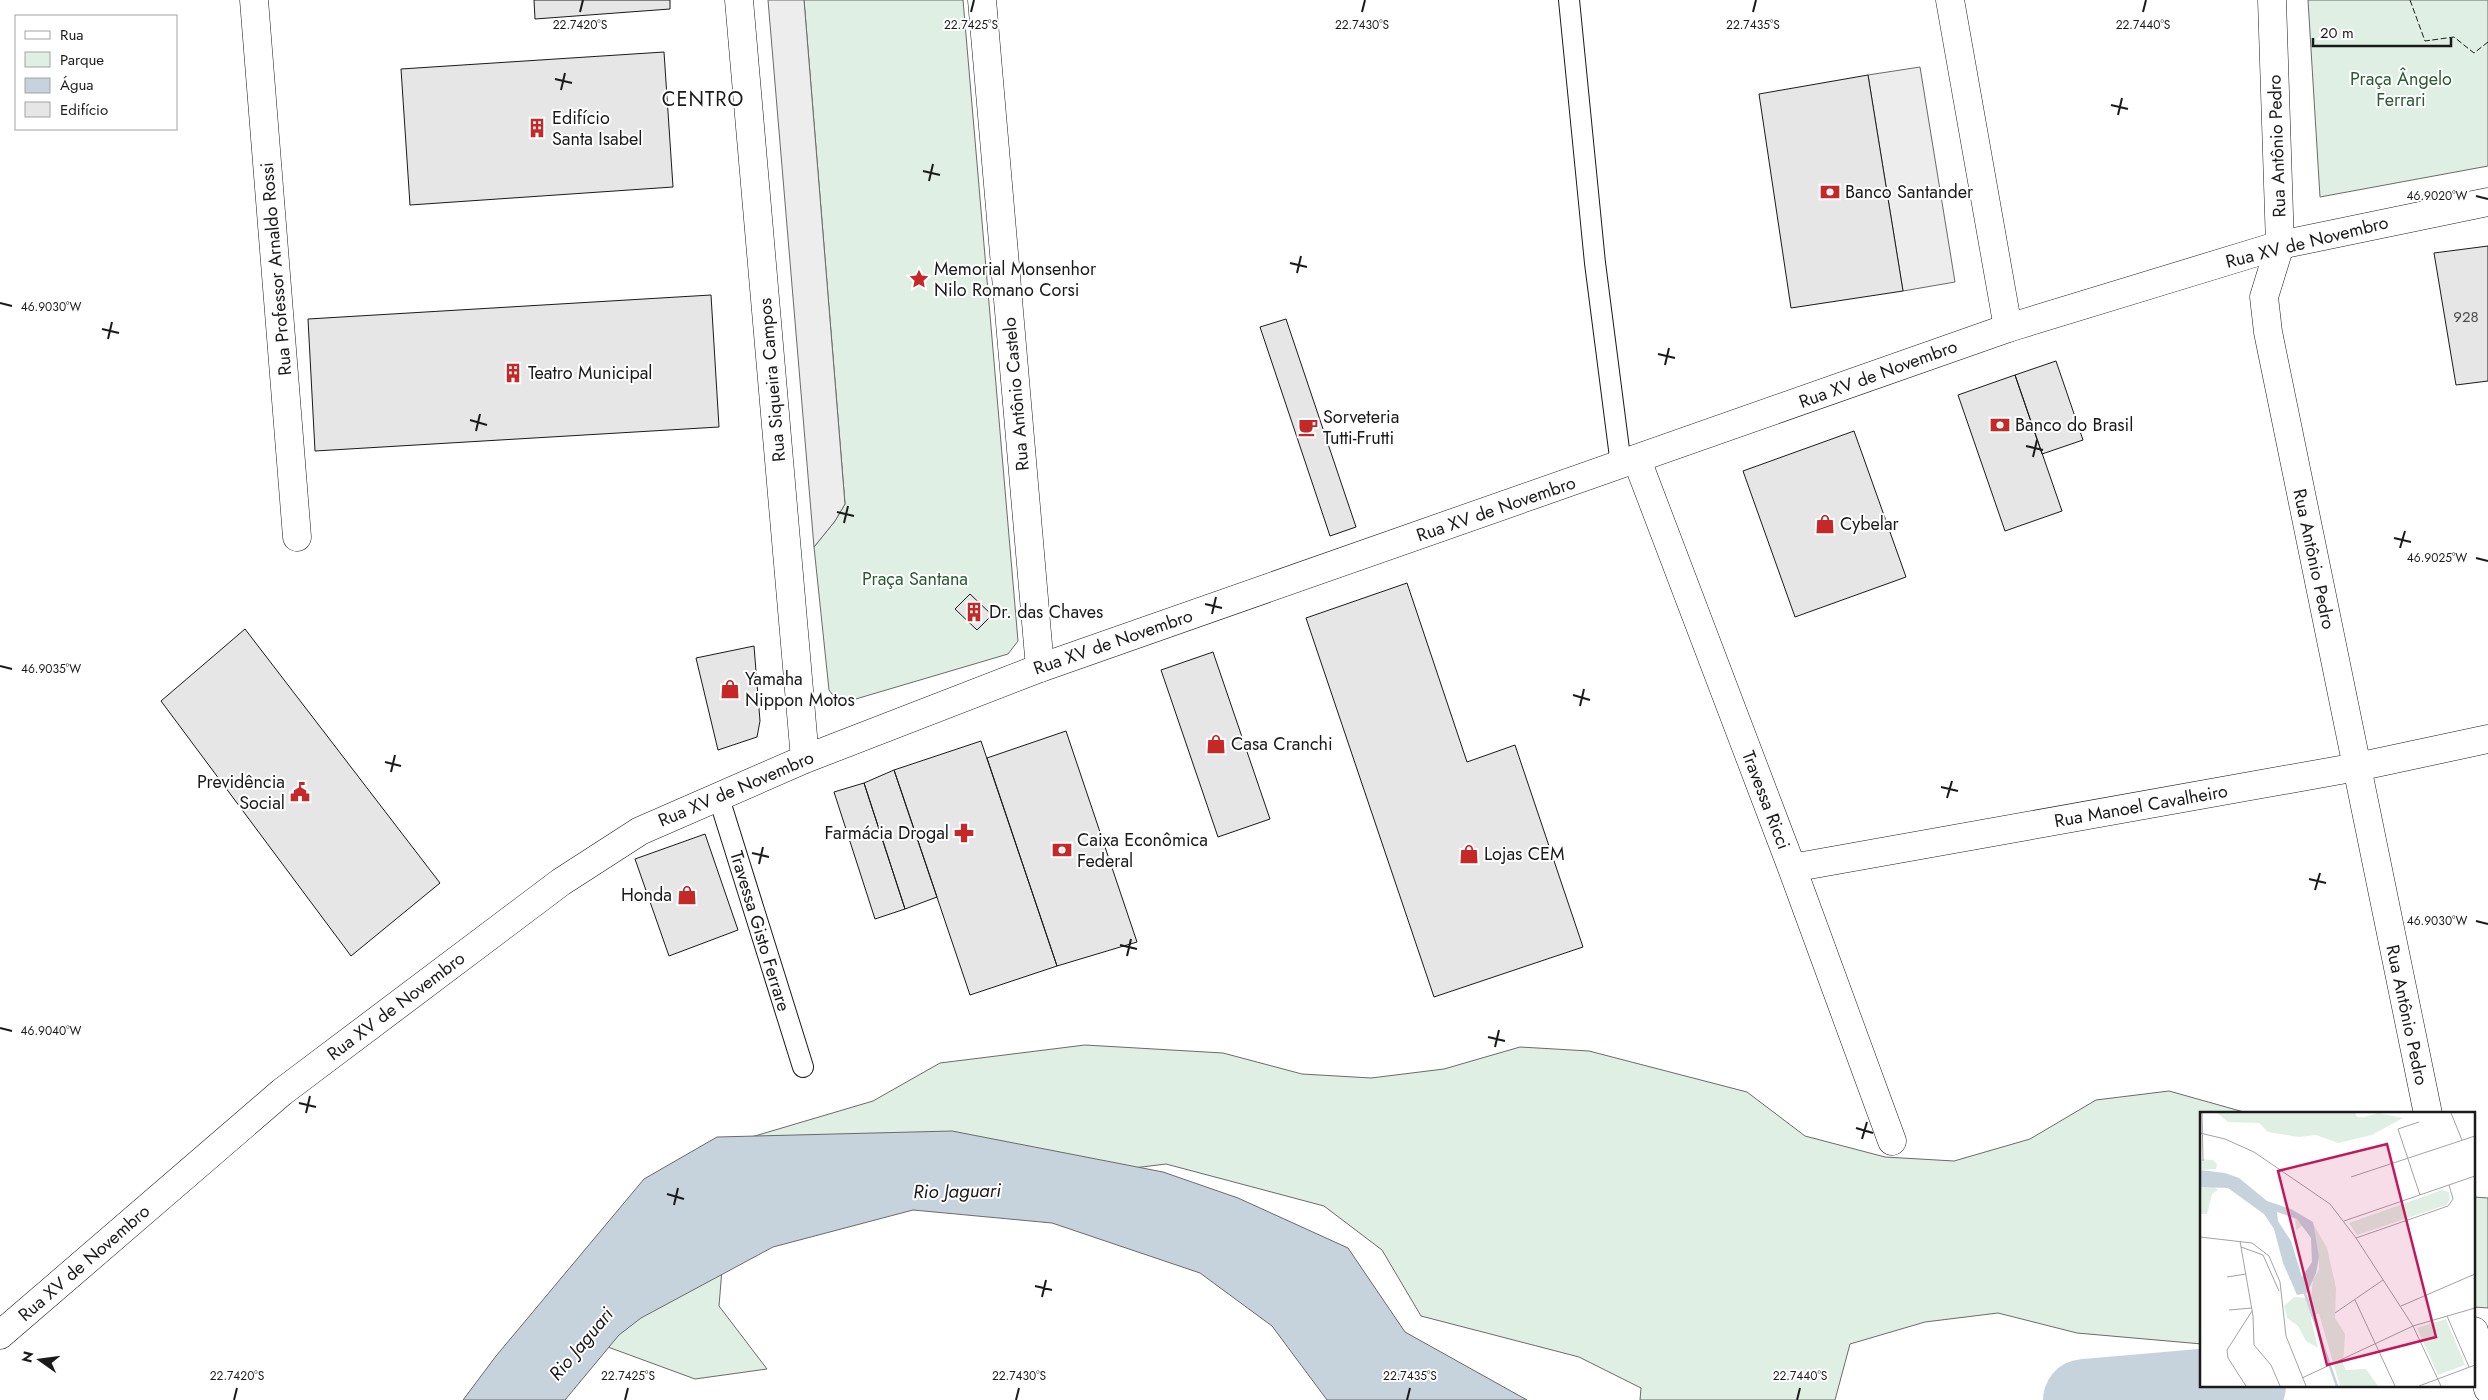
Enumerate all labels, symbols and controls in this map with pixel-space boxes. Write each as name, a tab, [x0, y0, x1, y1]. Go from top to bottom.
legend	[15, 15, 178, 130]
scale bar	[2313, 15, 2450, 47]
text: 22.7420°S	[553, 16, 608, 34]
text: 22.7425°S	[944, 16, 998, 34]
text: 22.7430°S	[1335, 16, 1390, 34]
text: 22.7435°S	[1726, 16, 1780, 34]
text: 22.7440°S	[2116, 16, 2171, 34]
text: 20 m	[2320, 22, 2354, 44]
text: Rua	[60, 24, 84, 46]
text: Parque	[60, 49, 104, 71]
park label: Praça Ângelo Ferrari	[2350, 66, 2452, 113]
text: Água	[60, 74, 94, 96]
street label: Rua Antônio Pedro	[2262, 74, 2292, 218]
district label: CENTRO	[662, 85, 744, 114]
text: Edifício	[60, 99, 108, 121]
place label: Edifício Santa Isabel	[552, 105, 642, 152]
building icon: Edifício Santa Isabel	[526, 117, 548, 139]
street label: Rua Professor Arnaldo Rossi	[254, 161, 298, 377]
place label: Banco Santander	[1845, 179, 1974, 205]
bank icon: Banco Santander	[1819, 181, 1841, 203]
text: 46.9020°W	[2407, 187, 2468, 205]
street label: Rua XV de Novembro	[2223, 209, 2391, 275]
place label: Memorial Monsenhor Nilo Romano Corsi	[934, 256, 1097, 303]
place icon: Memorial Monsenhor Nilo Romano Corsi	[908, 268, 930, 290]
street label: Rua Siqueira Campos	[752, 297, 792, 463]
text: 46.9030°W	[21, 298, 81, 316]
house number: 928	[2453, 306, 2479, 328]
street label: Rua Antônio Castelo	[996, 316, 1036, 472]
street label: Rua XV de Novembro	[1795, 333, 1961, 415]
place label: Teatro Municipal	[528, 360, 652, 386]
building icon: Teatro Municipal	[502, 362, 524, 384]
place label: Sorveteria Tutti-Frutti	[1323, 404, 1399, 451]
place label: Banco do Brasil	[2015, 412, 2133, 438]
bank icon: Banco do Brasil	[1989, 414, 2011, 436]
cafe icon: Sorveteria Tutti-Frutti	[1297, 416, 1319, 438]
street label: Rua XV de Novembro	[1413, 470, 1579, 548]
street label: Rua Antônio Pedro	[2286, 486, 2342, 632]
place label: Cybelar	[1840, 511, 1900, 537]
shop icon: Cybelar	[1814, 513, 1836, 535]
text: 46.9025°W	[2407, 549, 2467, 567]
park label: Praça Santana	[862, 566, 968, 592]
place label: Dr. das Chaves	[989, 599, 1103, 625]
building icon: Dr. das Chaves	[963, 601, 985, 623]
street label: Rua XV de Novembro	[1030, 603, 1196, 681]
text: 46.9035°W	[21, 660, 81, 678]
place label: Yamaha Nippon Motos	[745, 666, 855, 713]
shop icon: Yamaha Nippon Motos	[719, 678, 741, 700]
place label: Casa Cranchi	[1231, 731, 1333, 757]
shop icon: Casa Cranchi	[1205, 733, 1227, 755]
street label: Rua XV de Novembro	[654, 744, 818, 834]
street label: Travessa Ricci	[1735, 747, 1797, 853]
place label: Previdência Social	[197, 769, 285, 816]
street label: Rua Manoel Cavalheiro	[2052, 778, 2230, 834]
public building icon: Previdência Social	[289, 781, 311, 803]
place label: Farmácia Drogal	[825, 820, 949, 846]
pharmacy icon: Farmácia Drogal	[953, 822, 975, 844]
place label: Caixa Econômica Federal	[1077, 827, 1208, 874]
bank icon: Caixa Econômica Federal	[1051, 839, 1073, 861]
place label: Lojas CEM	[1484, 841, 1565, 867]
shop icon: Lojas CEM	[1458, 843, 1480, 865]
street label: Travessa Gisto Ferrare	[723, 848, 797, 1014]
place label: Honda	[621, 882, 672, 908]
shop icon: Honda	[676, 884, 698, 906]
text: 46.9030°W	[2407, 912, 2467, 930]
street label: Rua Antônio Pedro	[2379, 942, 2435, 1088]
street label: Rua XV de Novembro	[322, 945, 471, 1067]
text: 46.9040°W	[20, 1022, 82, 1040]
inset map	[2200, 1112, 2476, 1388]
water label: Rio Jaguari	[913, 1177, 1002, 1205]
street label: Rua XV de Novembro	[13, 1198, 156, 1328]
water label: Rio Jaguari	[542, 1301, 620, 1386]
north arrow	[15, 1335, 65, 1385]
text: N	[16, 1349, 38, 1365]
text: 22.7420°S	[210, 1367, 265, 1385]
text: 22.7425°S	[601, 1367, 655, 1385]
text: 22.7430°S	[992, 1367, 1047, 1385]
text: 22.7435°S	[1383, 1367, 1437, 1385]
text: 22.7440°S	[1773, 1367, 1828, 1385]

